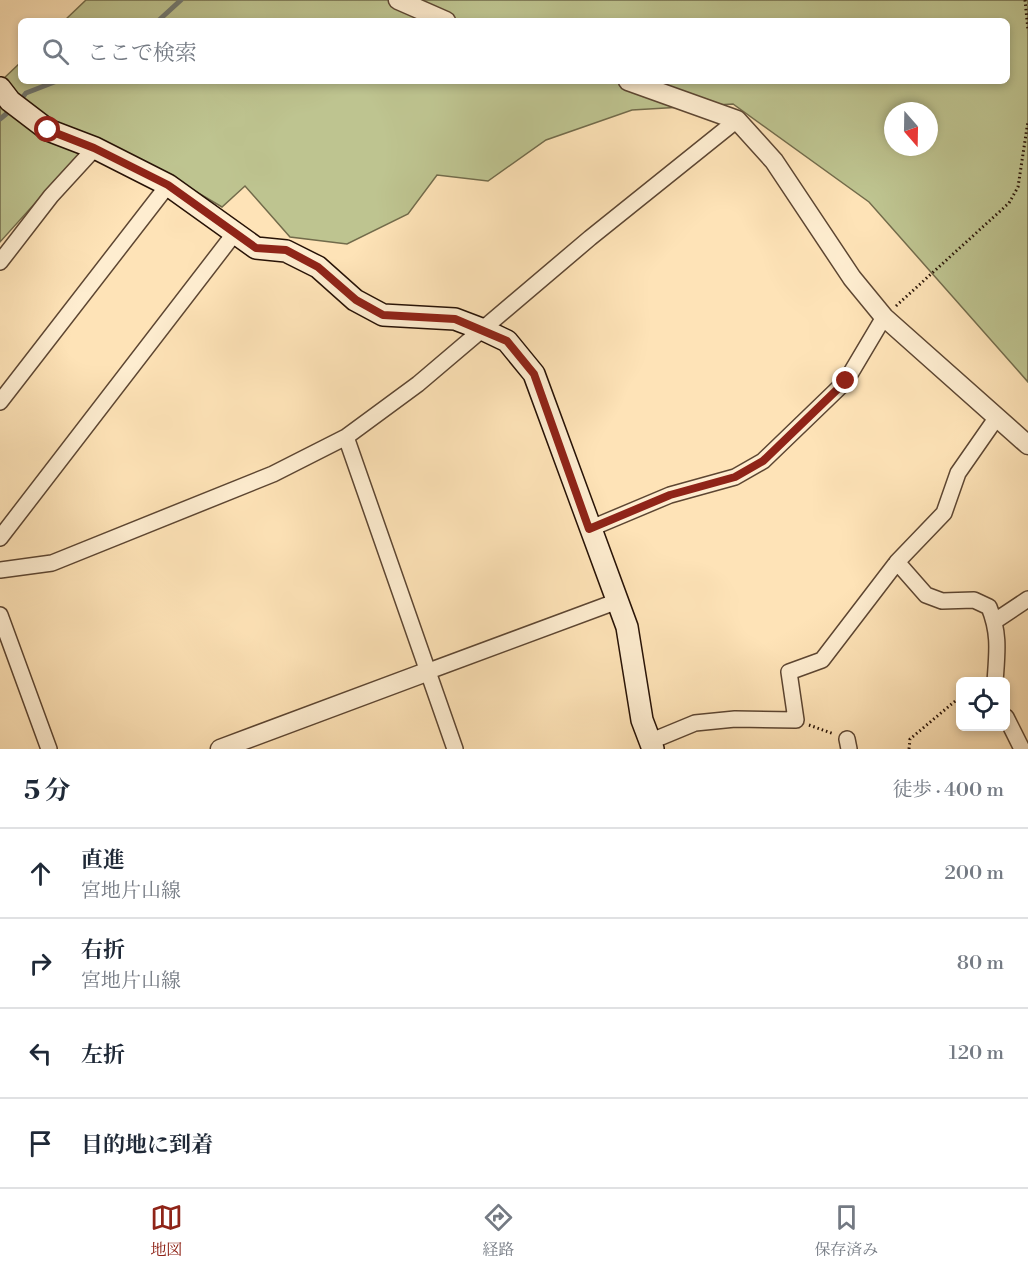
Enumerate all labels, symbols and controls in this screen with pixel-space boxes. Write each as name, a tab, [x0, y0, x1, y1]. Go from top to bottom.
search box	[18, 18, 1010, 84]
icon: search	[39, 35, 72, 68]
text: ここで検索	[87, 40, 197, 67]
north arrow	[884, 102, 938, 156]
route start	[34, 116, 60, 142]
route end	[832, 367, 858, 393]
map controls	[956, 677, 1010, 731]
button: locate	[956, 677, 1010, 731]
text: 5 分	[24, 775, 70, 807]
text: 徒歩 · 400 m	[892, 778, 1004, 803]
text: 直進	[81, 847, 125, 874]
icon: ahead	[24, 857, 57, 890]
text: 200 m	[944, 861, 1004, 886]
text: 宮地片山線	[81, 879, 181, 904]
text: 右折	[81, 937, 125, 964]
icon: right	[24, 947, 57, 980]
text: 80 m	[957, 951, 1004, 976]
text: 宮地片山線	[81, 969, 181, 994]
icon: left	[24, 1037, 57, 1070]
text: 120 m	[949, 1041, 1004, 1066]
text: 左折	[81, 1042, 125, 1069]
icon: arrive	[24, 1127, 57, 1160]
text: 目的地に到着	[81, 1132, 213, 1159]
tab: 地図	[150, 1201, 183, 1260]
tab: 経路	[482, 1201, 515, 1260]
tab: 保存済み	[814, 1201, 878, 1260]

